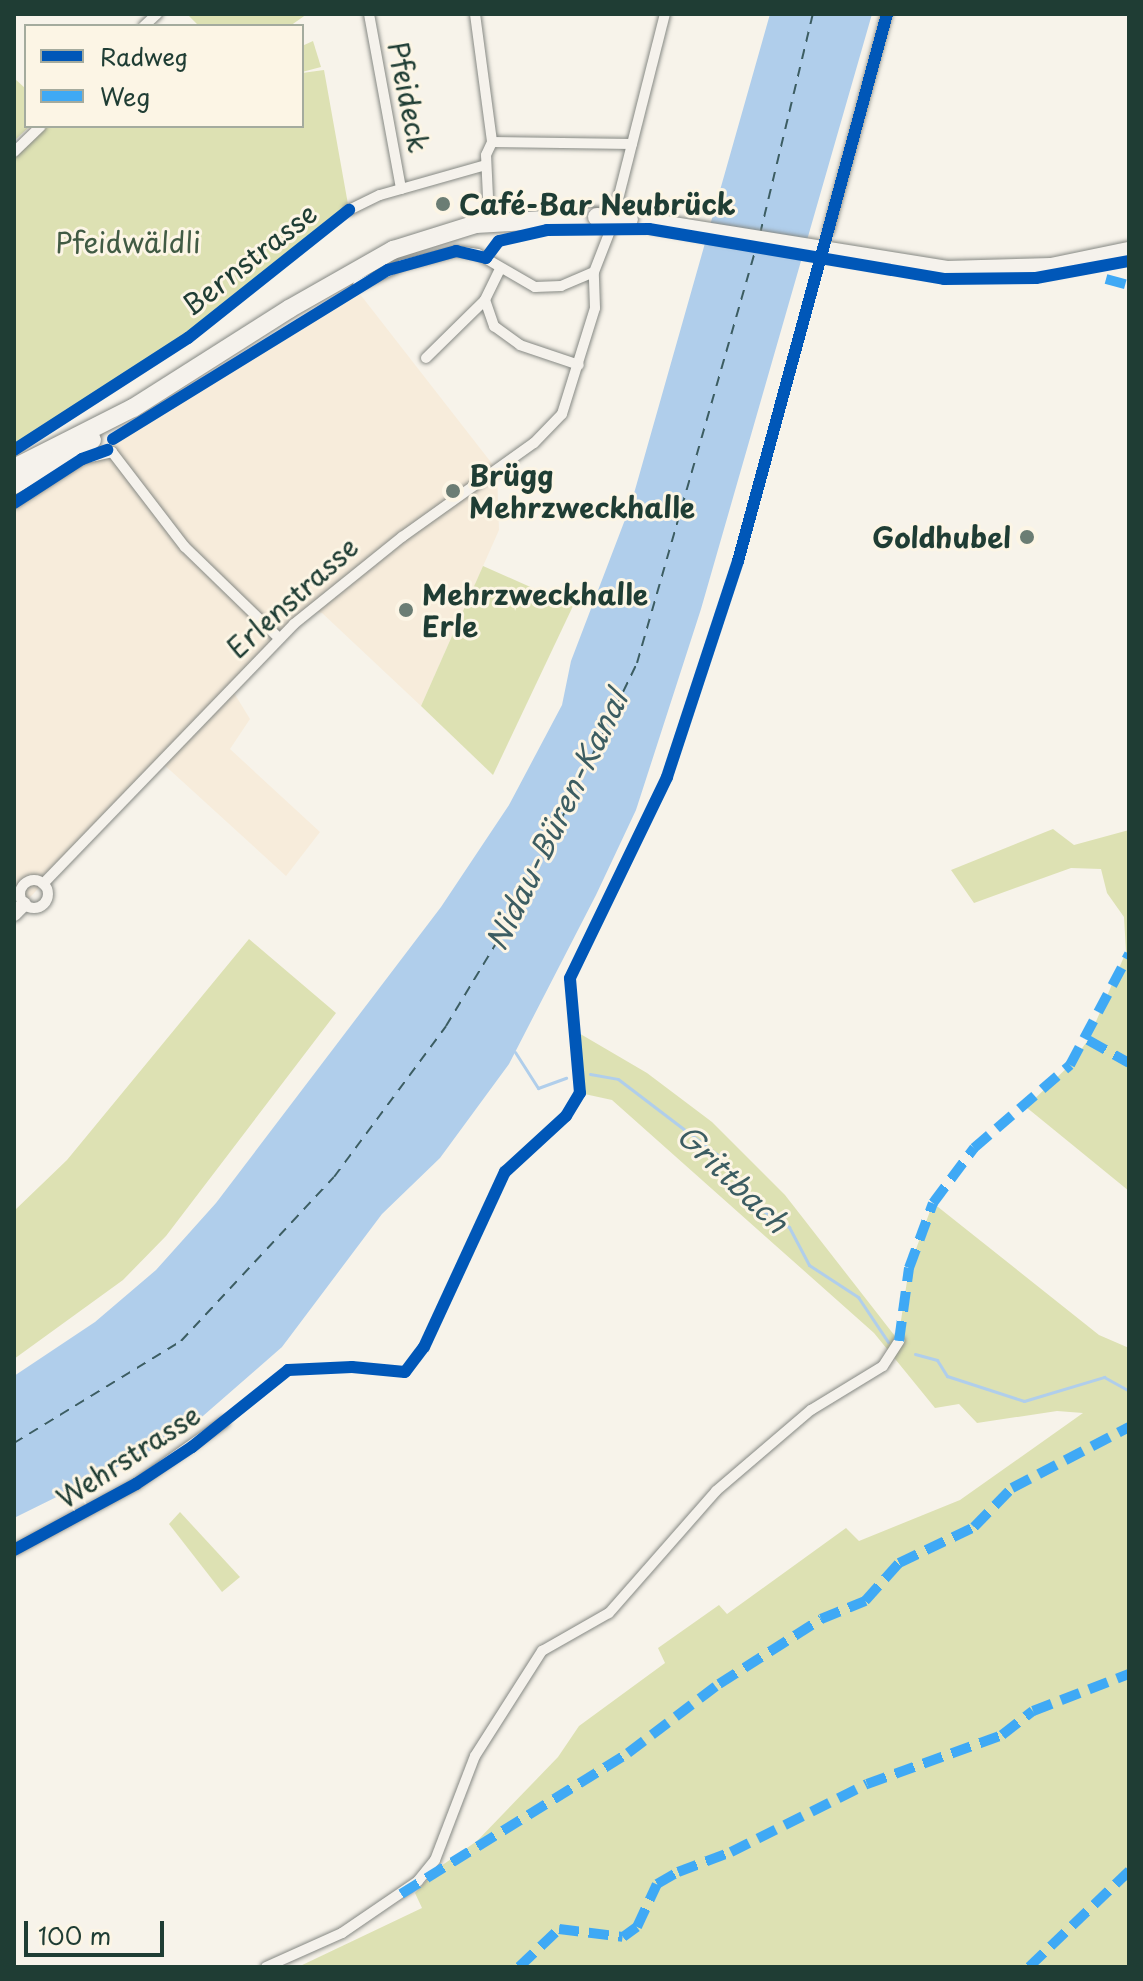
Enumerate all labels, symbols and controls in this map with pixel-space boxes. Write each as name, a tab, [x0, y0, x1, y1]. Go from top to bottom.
legend	[24, 24, 304, 128]
text: Radweg	[100, 38, 188, 74]
street label: Pfeideck	[382, 39, 436, 155]
text: Weg	[100, 78, 150, 114]
place label: Café-Bar Neubrück	[459, 187, 735, 221]
marker: Café-Bar Neubrück	[434, 195, 452, 213]
street label: Bernstrasse	[175, 196, 323, 322]
park label: Pfeidwäldli	[55, 225, 201, 259]
place label: Brügg Mehrzweckhalle	[469, 458, 695, 524]
marker: Brügg Mehrzweckhalle	[444, 482, 462, 500]
place label: Goldhubel	[872, 520, 1011, 554]
marker: Goldhubel	[1018, 528, 1036, 546]
street label: Erlenstrasse	[220, 529, 364, 665]
place label: Mehrzweckhalle Erle	[422, 577, 648, 643]
marker: Mehrzweckhalle Erle	[397, 601, 415, 619]
water label: Nidau-Büren-Kanal	[478, 684, 634, 956]
water label: Grittbach	[670, 1116, 796, 1240]
street label: Wehrstrasse	[50, 1397, 206, 1515]
scale bar	[28, 1905, 168, 1955]
text: 100 m	[38, 1917, 111, 1953]

